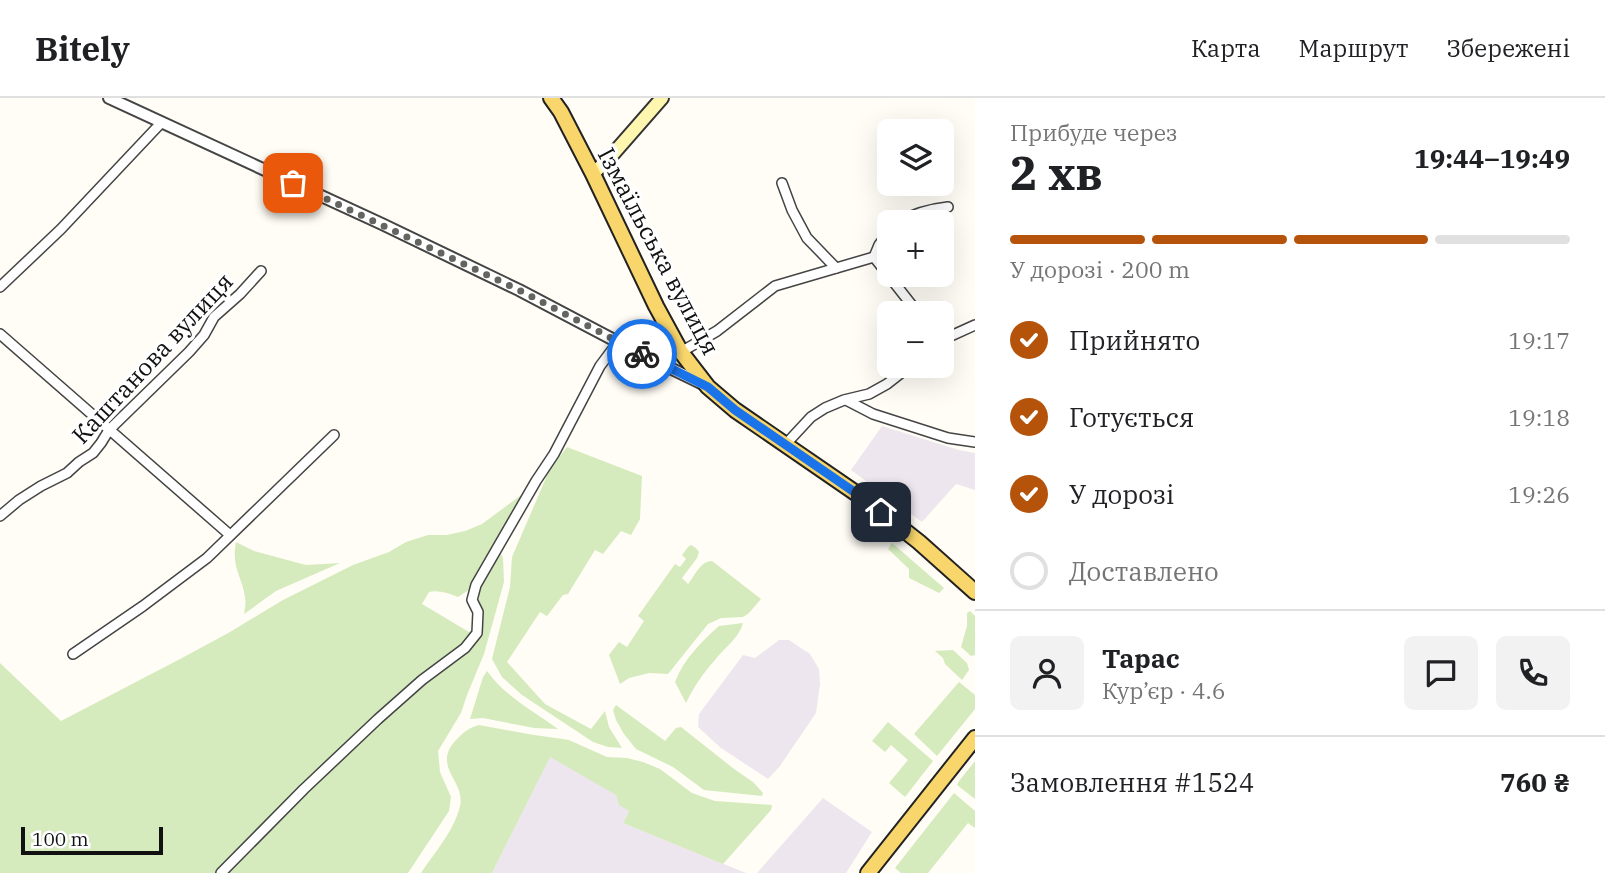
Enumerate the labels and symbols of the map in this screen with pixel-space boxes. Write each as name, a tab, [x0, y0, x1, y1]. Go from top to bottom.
street label: Ізмаїльська вулиця	[591, 142, 727, 360]
pin	[263, 153, 323, 213]
street label: Каштанова вулиця	[64, 266, 240, 450]
courier	[607, 319, 677, 389]
pin	[851, 482, 911, 542]
scale bar	[21, 824, 163, 856]

